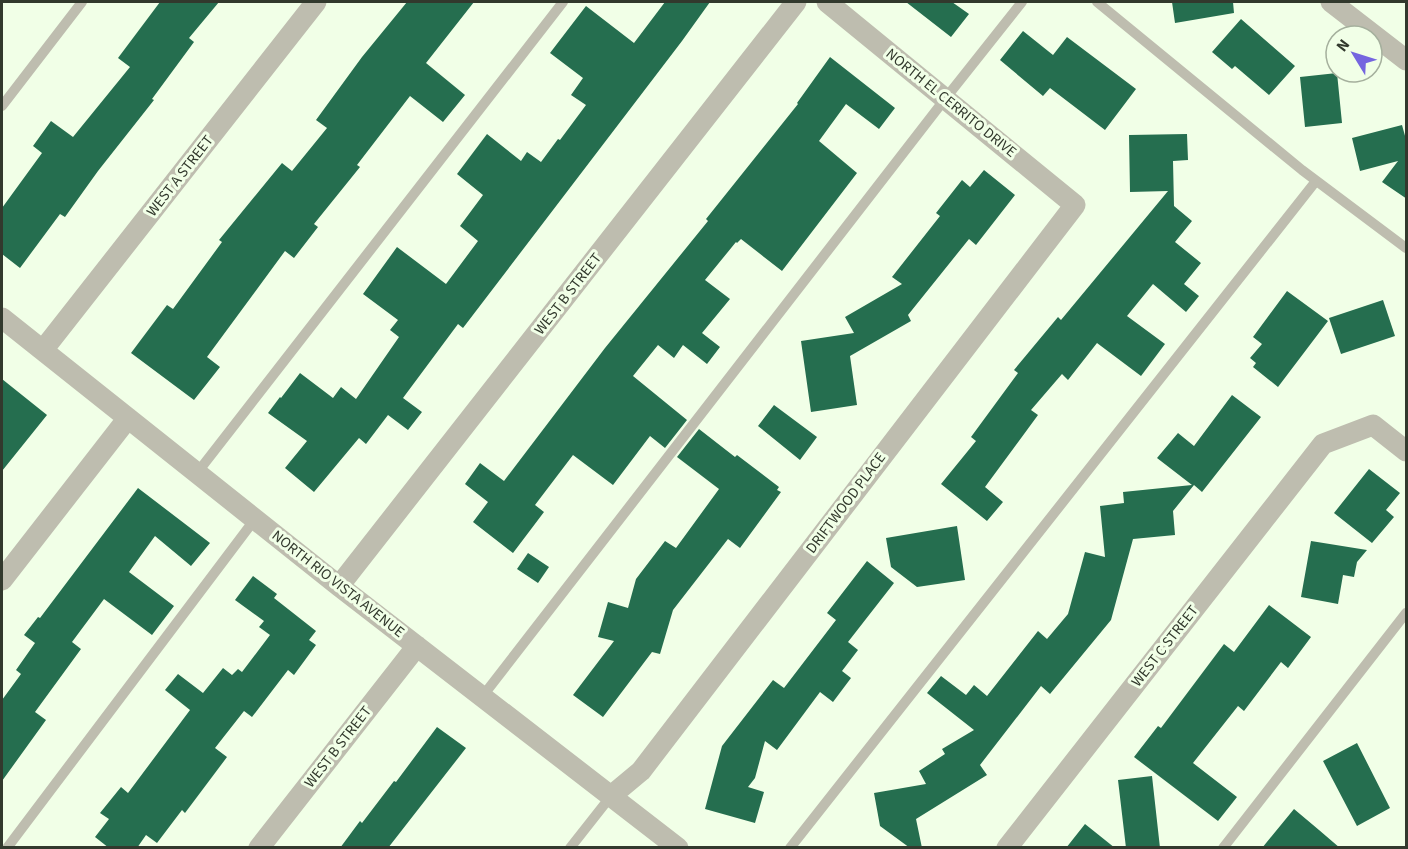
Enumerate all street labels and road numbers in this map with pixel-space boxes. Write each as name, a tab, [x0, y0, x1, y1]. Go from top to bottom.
street label: NORTH EL CERRITO DRIVE	[881, 44, 1021, 162]
street label: WEST A STREET	[142, 131, 218, 221]
street label: WEST B STREET	[529, 249, 607, 339]
street label: DRIFTWOOD PLACE	[801, 448, 891, 558]
street label: NORTH RIO VISTA AVENUE	[267, 526, 409, 643]
street label: WEST C STREET	[1127, 601, 1203, 691]
street label: WEST B STREET	[299, 702, 377, 792]

